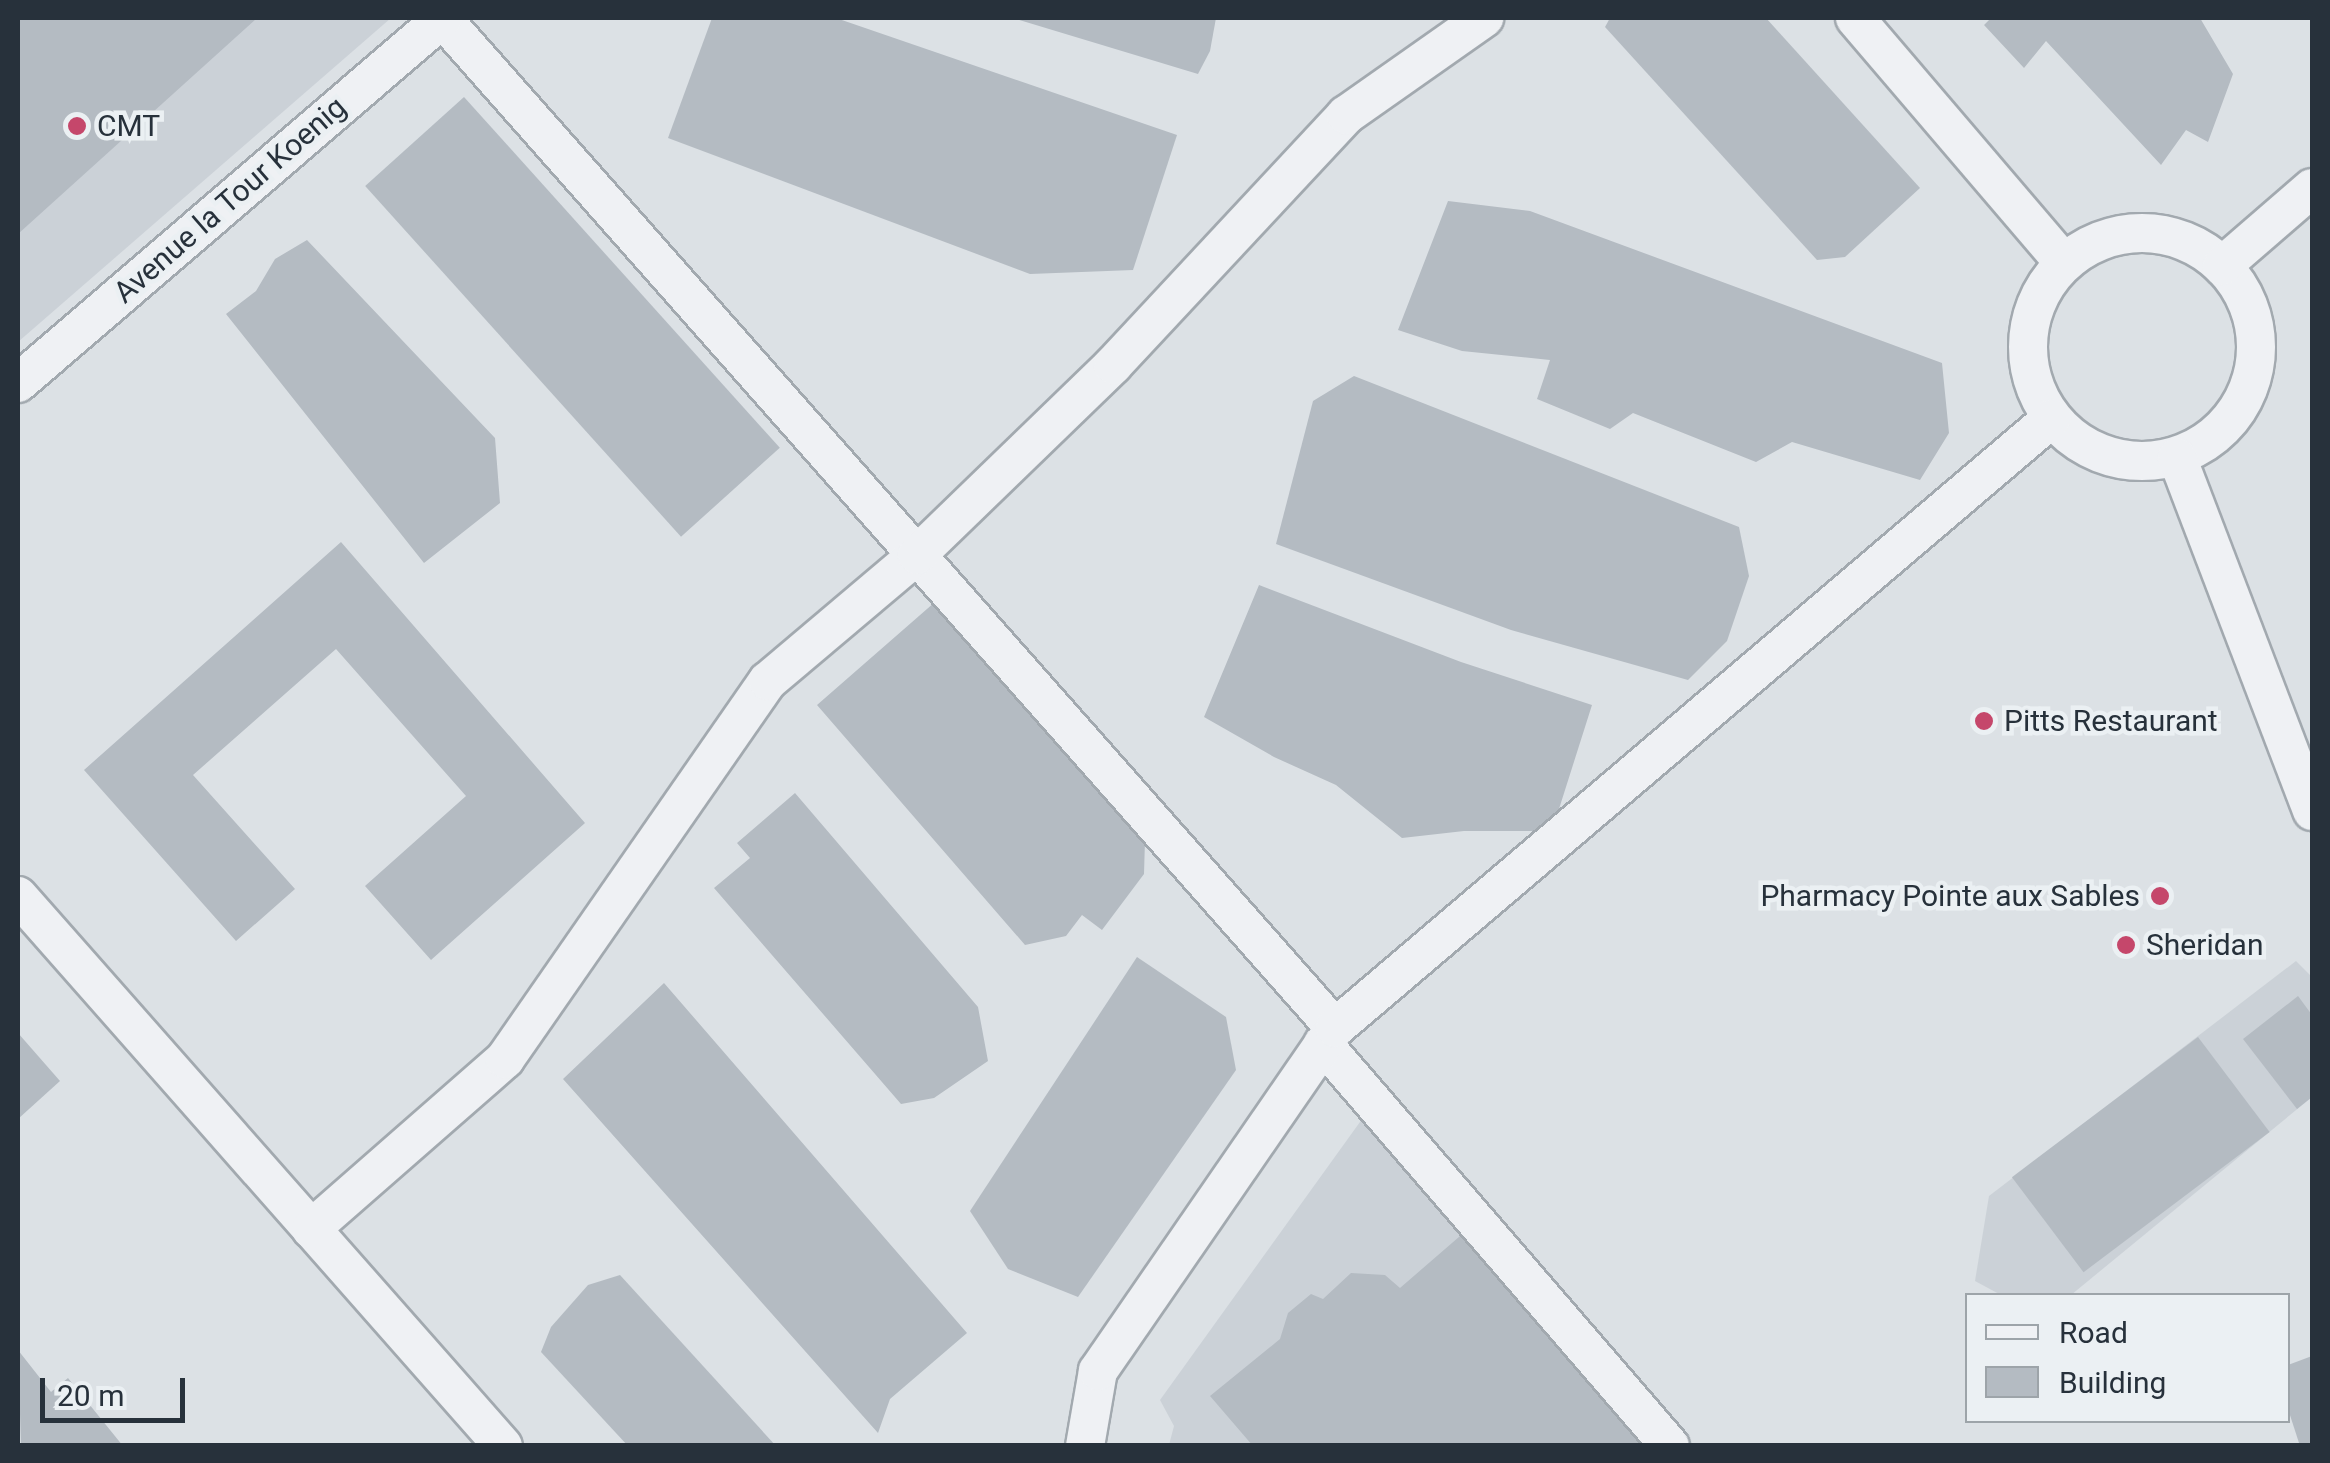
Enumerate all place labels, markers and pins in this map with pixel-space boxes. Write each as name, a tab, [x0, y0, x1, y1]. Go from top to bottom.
place label: CMT	[97, 108, 160, 144]
marker: CMT	[66, 115, 88, 137]
place label: Pitts Restaurant	[2004, 703, 2218, 739]
marker: Pitts Restaurant	[1973, 710, 1995, 732]
place label: Pharmacy Pointe aux Sables	[1760, 878, 2140, 914]
marker: Pharmacy Pointe aux Sables	[2149, 885, 2171, 907]
place label: Sheridan	[2146, 927, 2264, 963]
marker: Sheridan	[2115, 934, 2137, 956]

